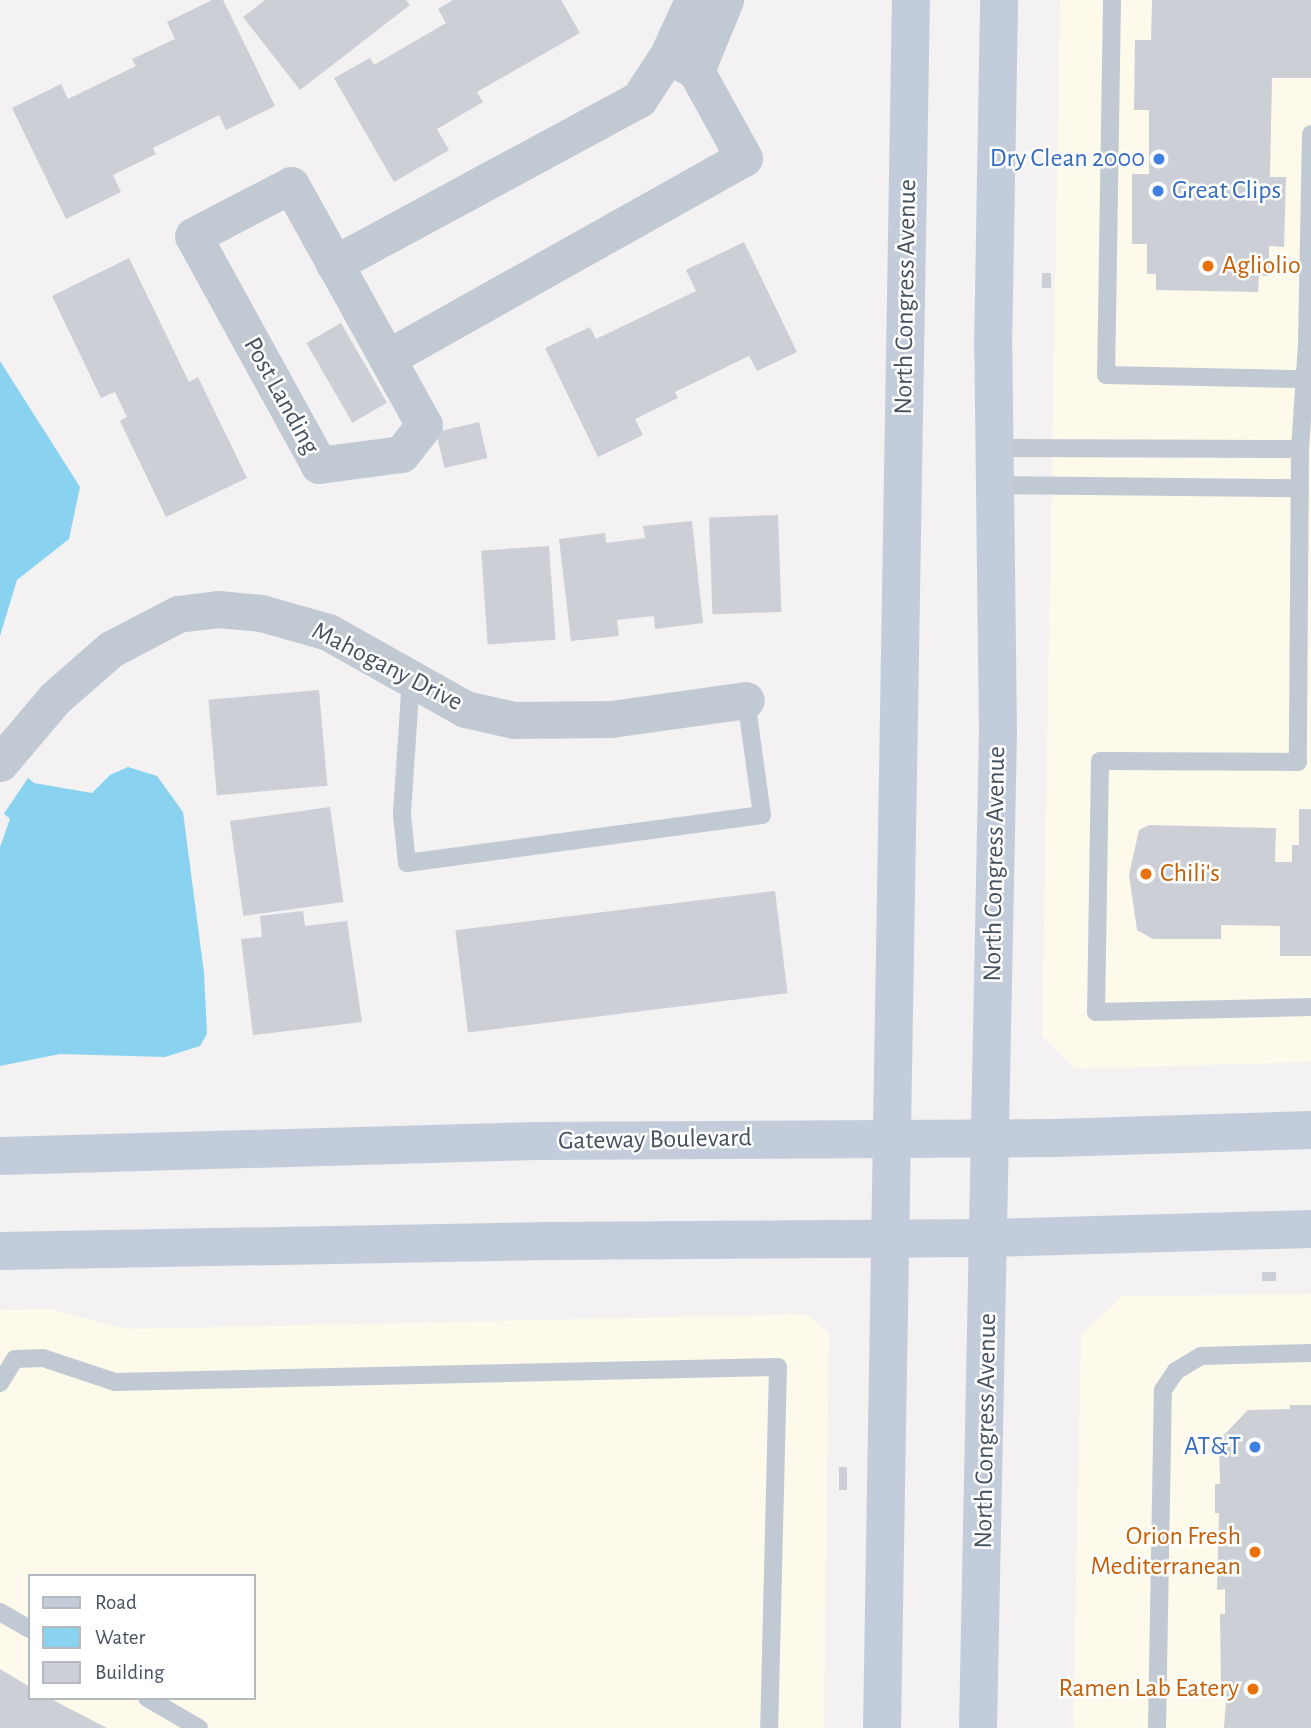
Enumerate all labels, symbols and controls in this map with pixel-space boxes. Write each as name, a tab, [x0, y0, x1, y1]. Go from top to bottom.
place label: Dry Clean 2000	[990, 143, 1145, 175]
marker: Dry Clean 2000	[1151, 151, 1167, 167]
place label: Great Clips	[1172, 175, 1281, 207]
street label: North Congress Avenue	[888, 179, 924, 415]
marker: Great Clips	[1150, 183, 1166, 199]
place label: Agliolio	[1222, 250, 1301, 282]
marker: Agliolio	[1200, 258, 1216, 274]
street label: Post Landing	[236, 332, 326, 460]
street label: Mahogany Drive	[306, 616, 468, 718]
street label: North Congress Avenue	[977, 746, 1013, 982]
place label: Chili's	[1160, 858, 1220, 890]
marker: Chili's	[1138, 866, 1154, 882]
street label: Gateway Boulevard	[558, 1123, 752, 1157]
street label: North Congress Avenue	[968, 1313, 1004, 1549]
place label: AT&T	[1184, 1431, 1241, 1463]
marker: AT&T	[1247, 1439, 1263, 1455]
place label: Orion Fresh Mediterranean	[1090, 1521, 1241, 1582]
marker: Orion Fresh Mediterranean	[1247, 1544, 1263, 1560]
legend	[28, 1574, 256, 1700]
text: Road	[95, 1592, 137, 1613]
text: Water	[95, 1627, 145, 1648]
text: Building	[95, 1662, 164, 1683]
place label: Ramen Lab Eatery	[1059, 1673, 1239, 1705]
marker: Ramen Lab Eatery	[1245, 1681, 1261, 1697]

